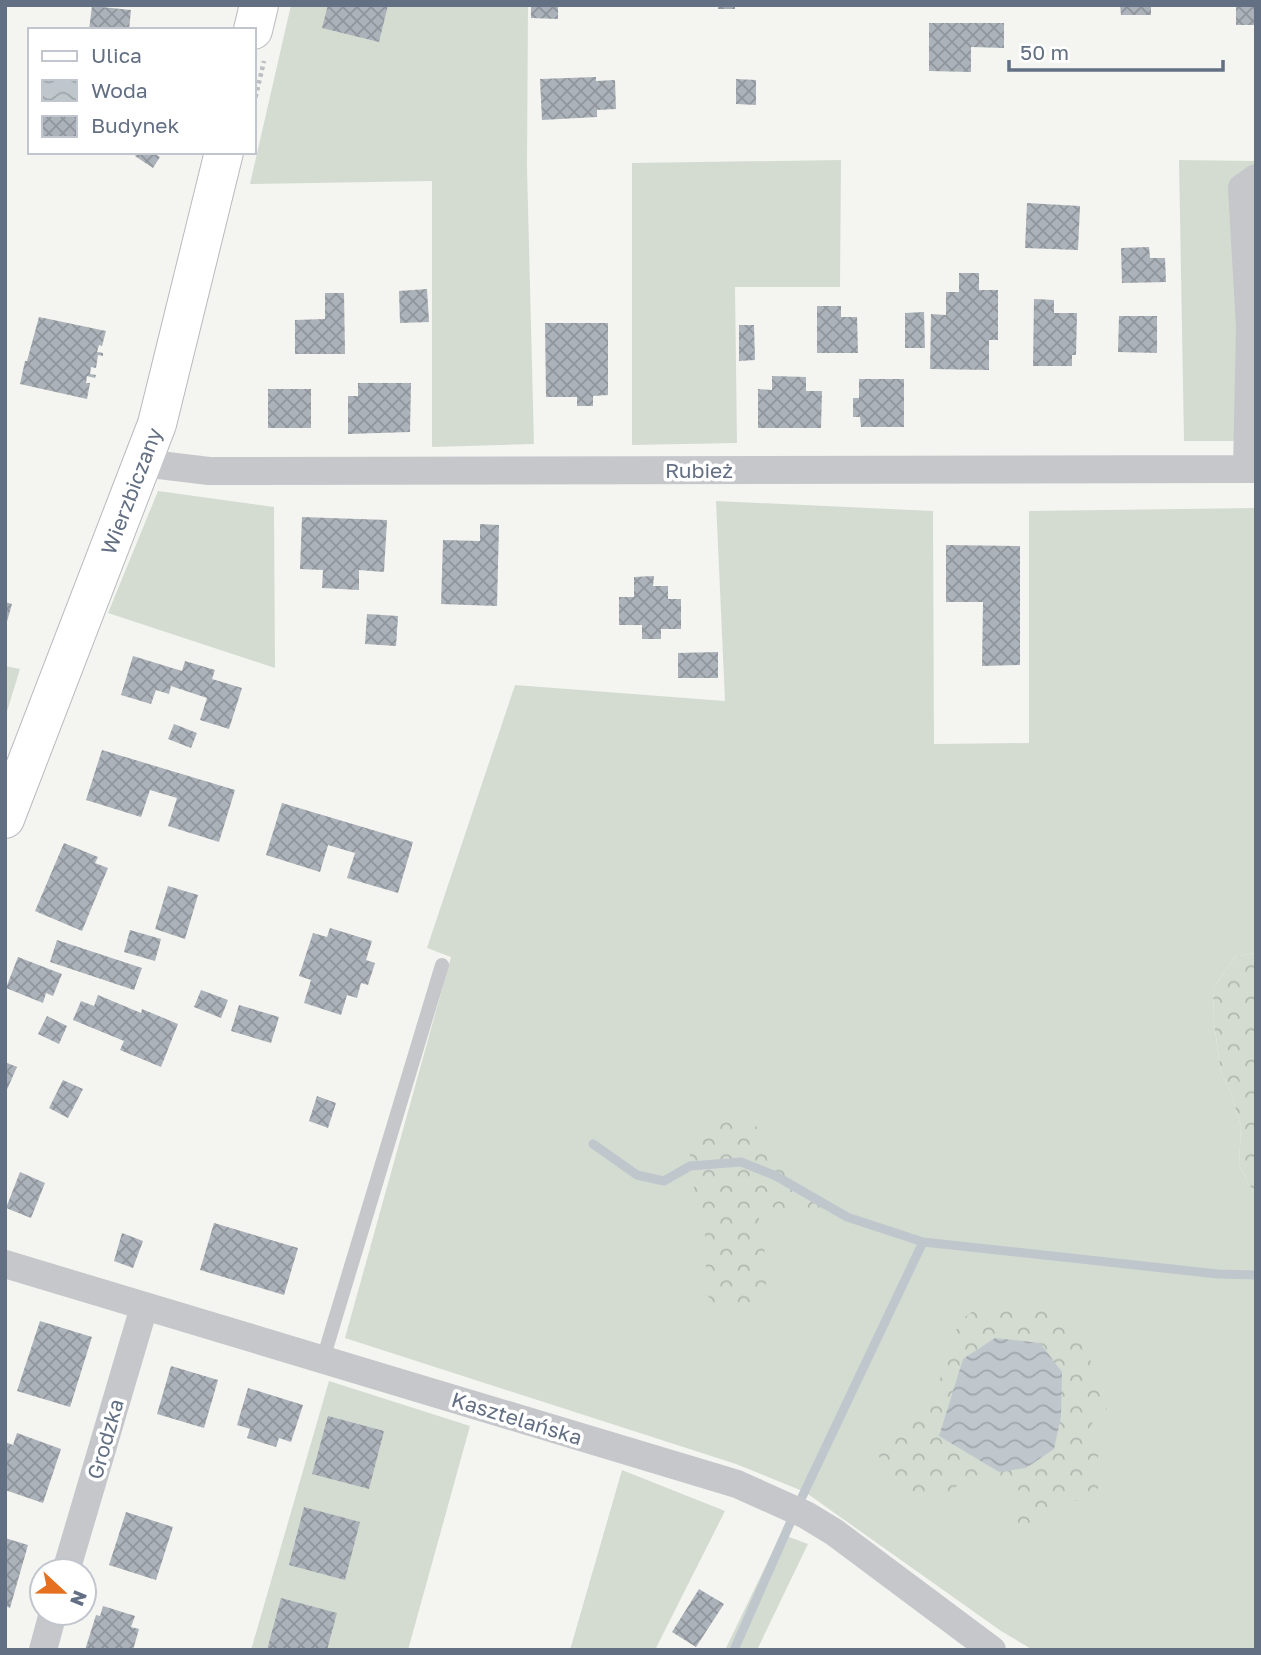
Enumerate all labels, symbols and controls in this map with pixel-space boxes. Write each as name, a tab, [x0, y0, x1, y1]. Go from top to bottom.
legend	[28, 28, 256, 154]
scale bar	[1009, 28, 1222, 72]
text: 50 m	[1020, 39, 1069, 65]
text: Ulica	[91, 42, 142, 68]
text: Woda	[91, 77, 148, 103]
text: Budynek	[91, 112, 180, 138]
street label: Wierzbiczany	[95, 424, 167, 558]
street label: Rubież	[665, 457, 733, 483]
street label: Kasztelańska	[449, 1386, 585, 1450]
street label: Grodzka	[81, 1396, 129, 1482]
north arrow	[28, 1557, 98, 1627]
text: N	[66, 1588, 93, 1610]

